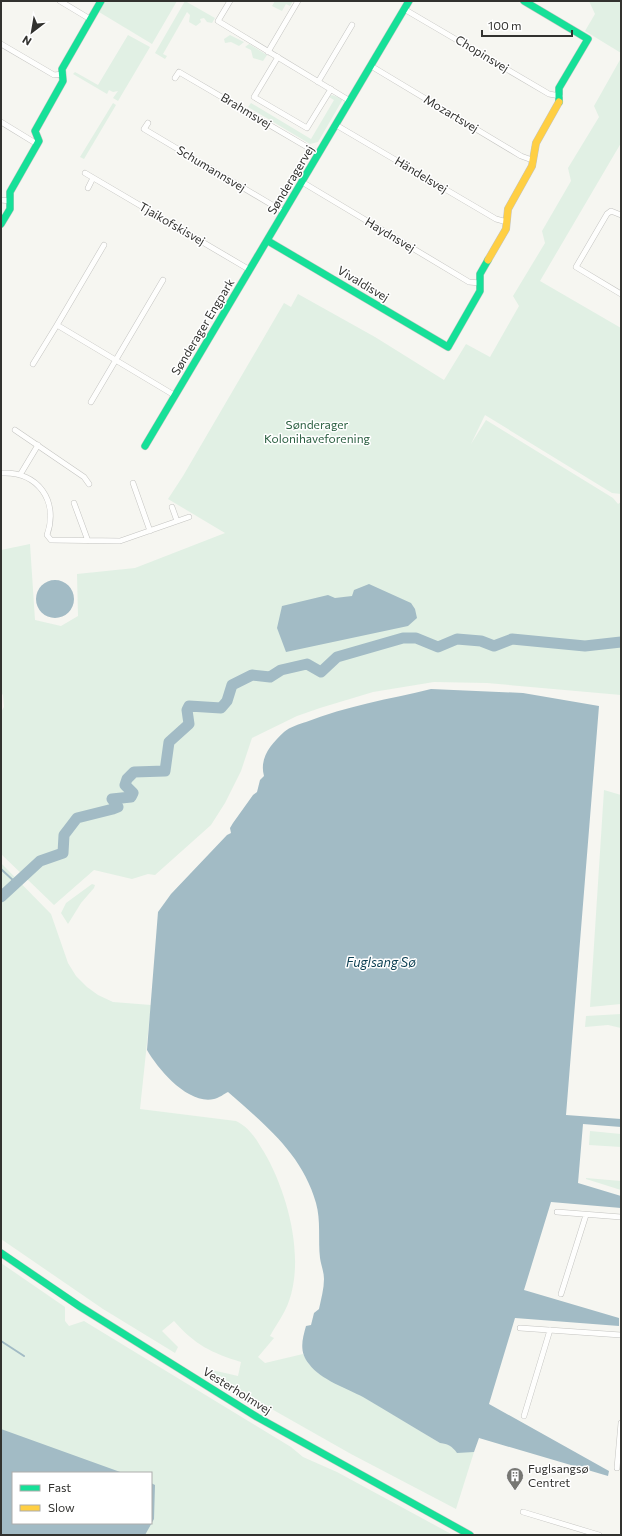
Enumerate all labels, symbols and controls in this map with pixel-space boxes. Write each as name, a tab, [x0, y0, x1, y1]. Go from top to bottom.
north arrow	[12, 12, 52, 52]
scale bar	[482, 12, 572, 38]
text: 100 m	[488, 18, 522, 32]
street label: Chopinsvej	[453, 32, 512, 75]
text: N	[20, 33, 33, 49]
street label: Brahmsvej	[219, 90, 274, 131]
street label: Mozartsvej	[422, 91, 481, 135]
street label: Schumannsvej	[175, 142, 248, 194]
street label: Sønderagervej	[264, 142, 316, 217]
street label: Händelsvej	[393, 153, 450, 195]
street label: Tjaikofskisvej	[137, 199, 208, 248]
street label: Haydnsvej	[363, 214, 418, 254]
street label: Vivaldisvej	[335, 262, 392, 304]
street label: Sønderager Engpark	[168, 275, 237, 377]
park label: Sønderager Kolonihaveforening	[264, 417, 371, 445]
water label: Fuglsang Sø	[346, 954, 416, 970]
street label: Vesterholmvej	[201, 1364, 274, 1417]
place label: Fuglsangsø Centret	[528, 1461, 589, 1489]
building icon: Fuglsangsø Centret	[505, 1466, 525, 1491]
legend	[12, 1472, 152, 1524]
text: Fast	[48, 1480, 71, 1494]
text: Slow	[48, 1500, 75, 1514]

